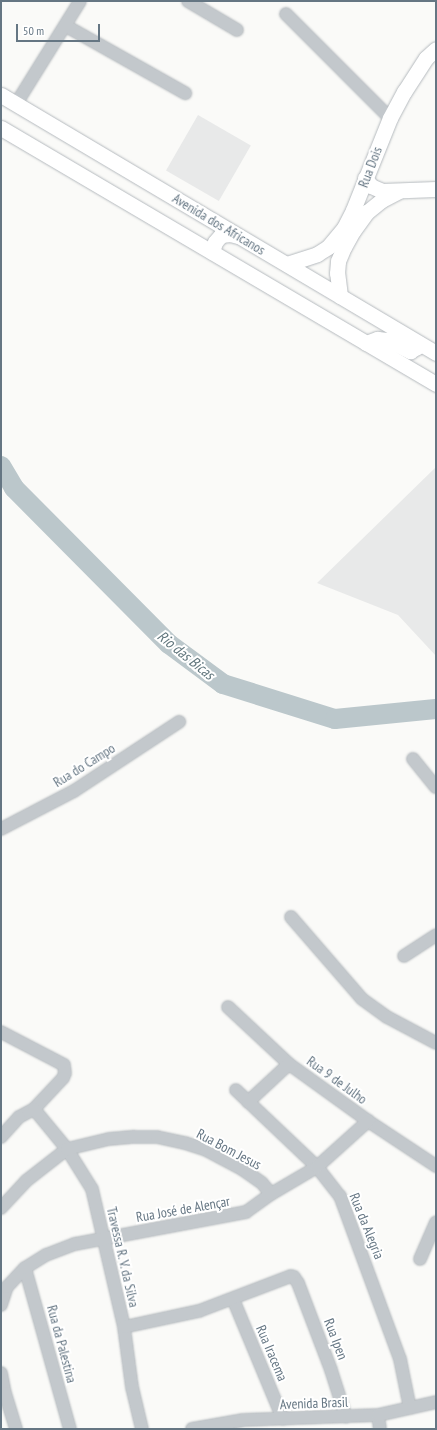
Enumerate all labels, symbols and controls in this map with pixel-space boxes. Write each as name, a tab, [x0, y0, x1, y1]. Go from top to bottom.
scale bar	[18, 16, 102, 42]
text: 50 m	[23, 23, 44, 38]
street label: Rua Dois	[355, 144, 385, 190]
street label: Avenida dos Africanos	[169, 190, 269, 258]
water label: Rio das Bicas	[154, 627, 218, 683]
street label: Rua do Campo	[50, 739, 118, 791]
street label: Rua 9 de Julho	[304, 1053, 370, 1107]
street label: Rua Bom Jesus	[194, 1125, 264, 1173]
street label: Rua da Alegria	[346, 1190, 388, 1262]
street label: Rua José de Alençar	[135, 1192, 231, 1226]
street label: Travessa R. V. da Silva	[103, 1204, 143, 1310]
street label: Rua da Palestina	[44, 1303, 80, 1385]
street label: Rua Ipen	[321, 1316, 351, 1362]
street label: Rua Iracema	[253, 1322, 291, 1384]
street label: Avenida Brasil	[280, 1393, 348, 1413]

